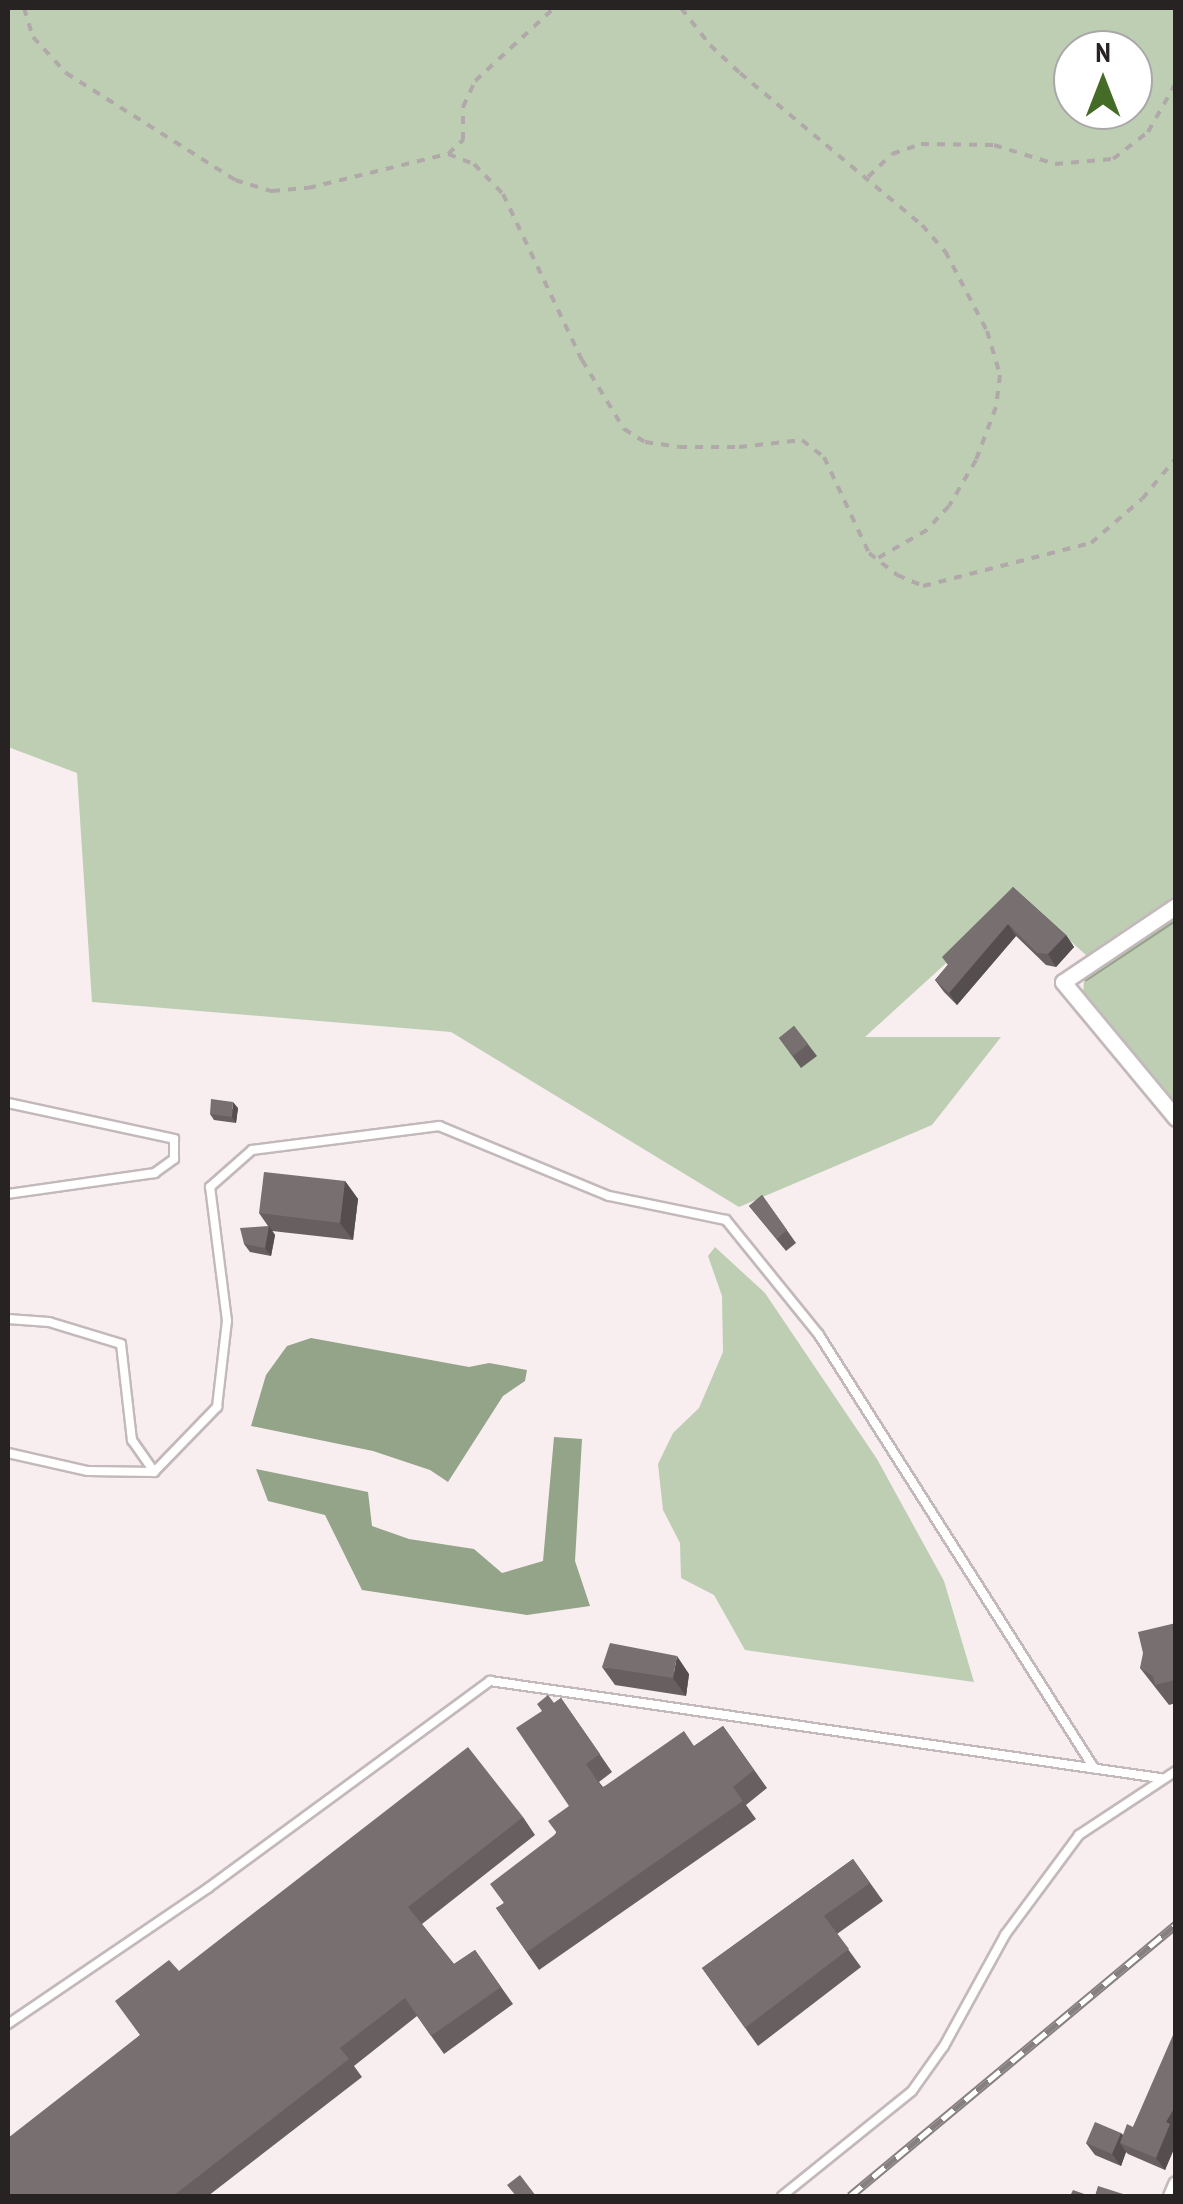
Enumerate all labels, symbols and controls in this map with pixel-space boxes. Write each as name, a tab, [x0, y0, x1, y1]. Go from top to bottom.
north arrow	[1053, 30, 1153, 130]
text: N	[1095, 33, 1111, 70]

